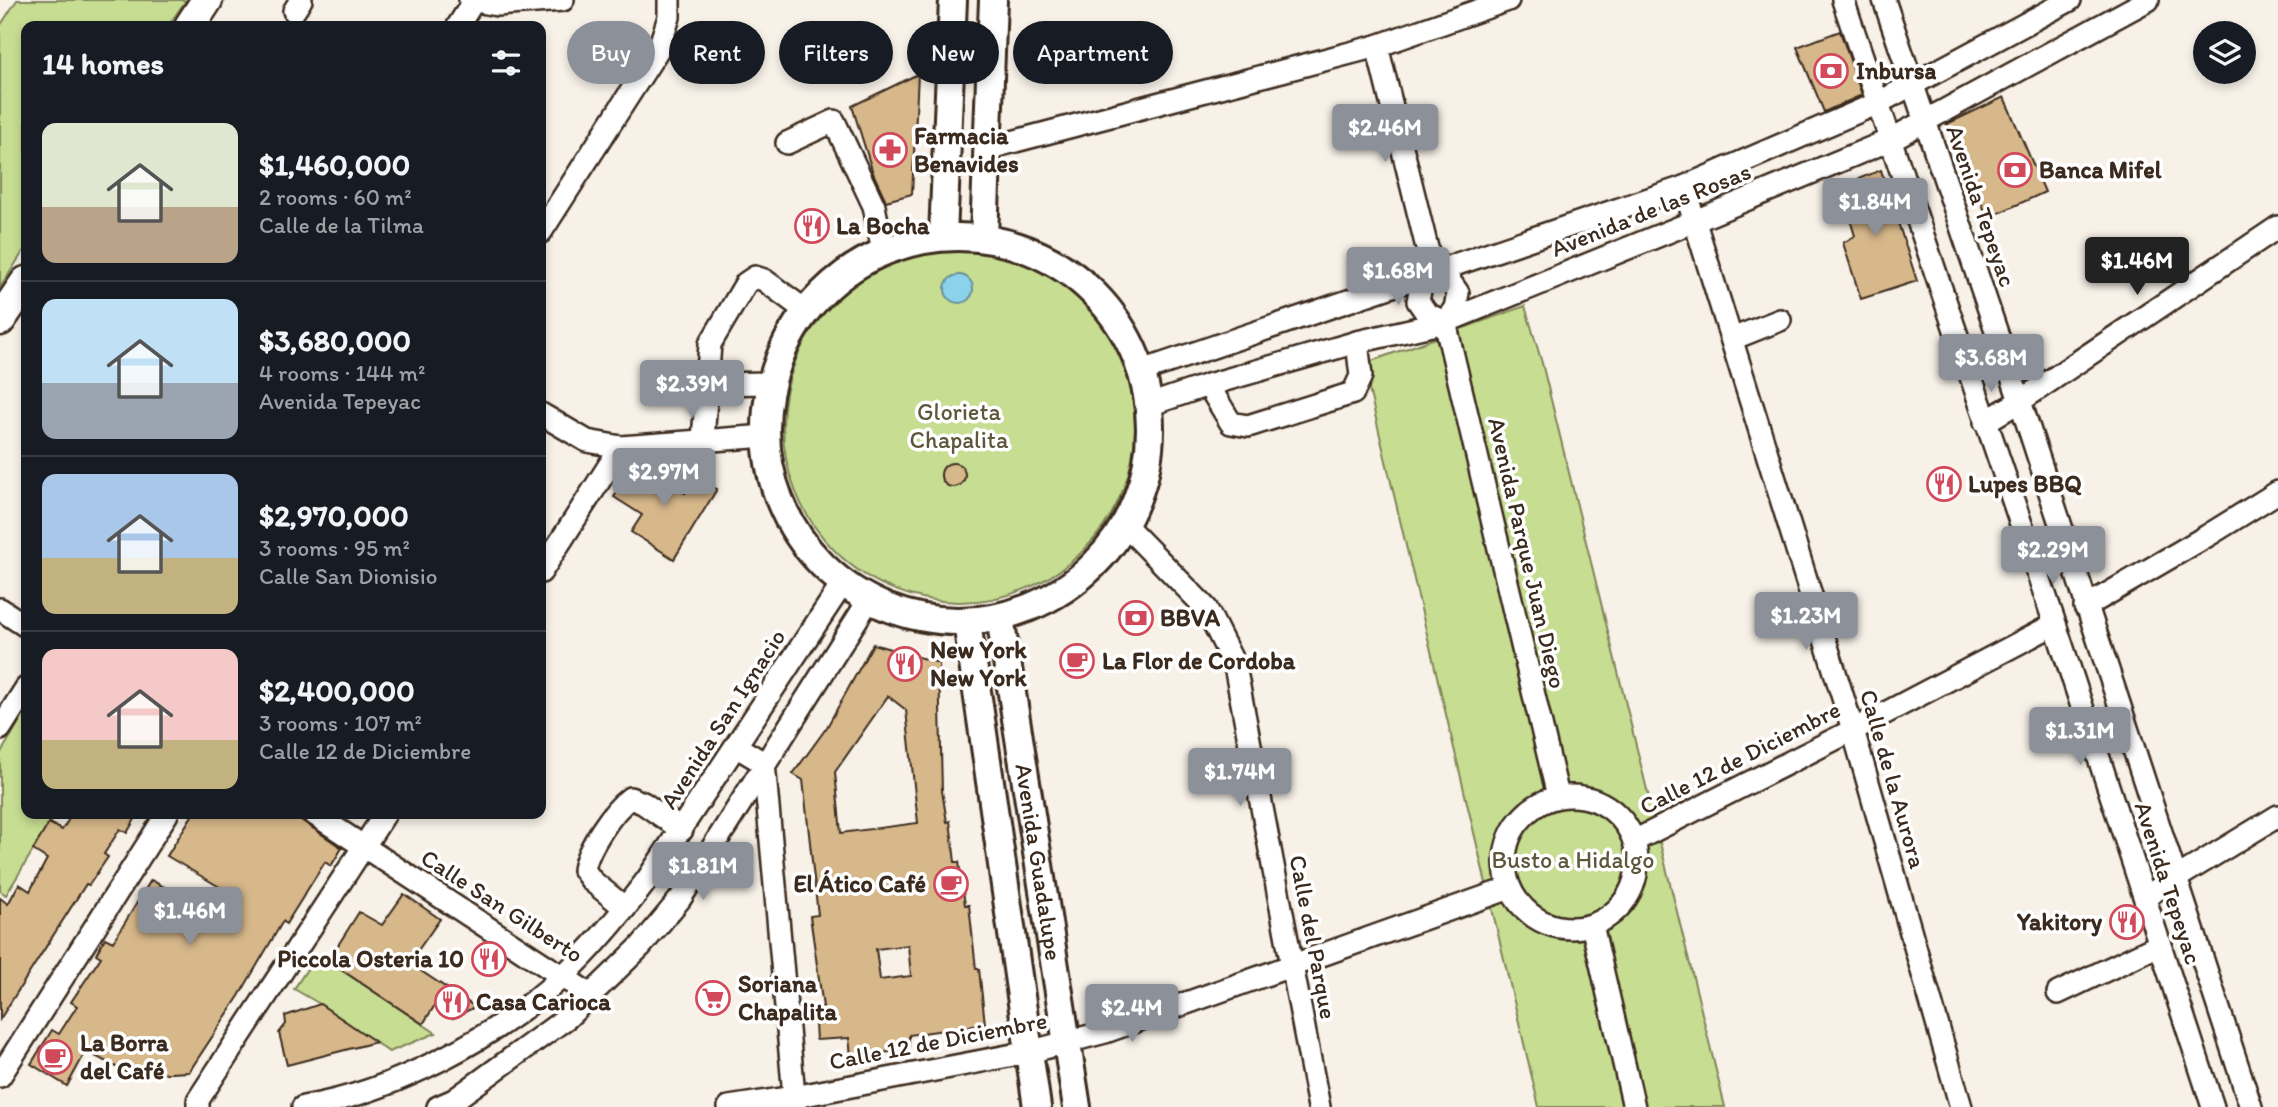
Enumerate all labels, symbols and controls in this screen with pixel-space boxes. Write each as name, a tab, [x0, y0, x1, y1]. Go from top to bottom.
chip: Buy	[567, 21, 655, 84]
chip: Rent	[669, 21, 765, 84]
chip: Filters	[779, 21, 893, 84]
chip: New	[907, 21, 999, 84]
chip: Apartment	[1013, 21, 1173, 84]
map controls	[2193, 21, 2256, 84]
button: layers	[2193, 21, 2256, 84]
icon: filters	[487, 44, 525, 82]
text: 14 homes	[42, 45, 164, 82]
bank icon: Inbursa	[1812, 52, 1850, 90]
place label: Inbursa	[1856, 56, 1936, 85]
pin: $2.46M	[1328, 104, 1442, 164]
text: $2.46M	[1348, 113, 1422, 141]
place label: Farmacia Benavides	[914, 121, 1019, 178]
street label: Avenida Tepeyac	[1940, 121, 2023, 290]
pharmacy icon: Farmacia Benavides	[871, 131, 909, 169]
text: $1,460,000	[259, 146, 410, 183]
icon: home	[98, 151, 182, 235]
bank icon: Banca Mifel	[1996, 151, 2034, 189]
place label: Banca Mifel	[2039, 155, 2162, 184]
street label: Avenida de las Rosas	[1547, 156, 1755, 263]
pin: $1.84M	[1818, 178, 1932, 238]
text: 2 rooms · 60 m²	[259, 183, 412, 211]
text: $1.84M	[1839, 187, 1911, 215]
restaurant icon: La Bocha	[793, 207, 831, 245]
text: Calle de la Tilma	[259, 211, 424, 239]
place label: La Bocha	[836, 211, 930, 240]
pin: $1.46M	[2080, 238, 2194, 297]
text: $1.46M	[2101, 246, 2173, 274]
pin: $1.68M	[1341, 247, 1455, 307]
text: $1.68M	[1363, 256, 1433, 284]
text: $3,680,000	[259, 322, 411, 359]
icon: home	[98, 327, 182, 411]
pin: $3.68M	[1934, 334, 2048, 394]
text: $3.68M	[1955, 343, 2027, 371]
text: 4 rooms · 144 m²	[259, 359, 425, 387]
pin: $2.39M	[635, 360, 749, 420]
text: $2.39M	[656, 369, 728, 397]
text: Avenida Tepeyac	[259, 387, 421, 415]
park label: Glorieta Chapalita	[910, 397, 1009, 454]
street label: Avenida Parque Juan Diego	[1482, 414, 1573, 691]
pin: $2.97M	[607, 448, 721, 508]
text: $2.97M	[629, 457, 699, 485]
restaurant icon: Lupes BBQ	[1925, 465, 1963, 503]
place label: Lupes BBQ	[1968, 469, 2082, 499]
text: $2,970,000	[259, 497, 409, 534]
icon: home	[98, 502, 182, 586]
pin: $2.29M	[1996, 526, 2110, 586]
text: 3 rooms · 95 m²	[259, 534, 410, 562]
text: $2.29M	[2017, 535, 2089, 563]
text: Calle San Dionisio	[259, 562, 437, 590]
pin: $1.23M	[1749, 592, 1863, 652]
bank icon: BBVA	[1117, 599, 1155, 637]
text: $1.23M	[1771, 601, 1841, 629]
place label: BBVA	[1160, 603, 1221, 632]
street label: Avenida San Ignacio	[654, 623, 792, 814]
place label: New York New York	[930, 635, 1027, 692]
cafe icon: La Flor de Cordoba	[1058, 642, 1096, 680]
restaurant icon: New York New York	[886, 645, 924, 683]
place label: La Flor de Cordoba	[1102, 646, 1296, 675]
text: $2,400,000	[259, 672, 415, 709]
icon: home	[98, 677, 182, 761]
street label: Calle de la Aurora	[1854, 686, 1933, 872]
street label: Calle 12 de Diciembre	[1635, 694, 1845, 821]
pin: $1.31M	[2023, 708, 2137, 767]
text: 3 rooms · 107 m²	[259, 709, 422, 737]
text: $1.31M	[2045, 716, 2115, 744]
text: Calle 12 de Diciembre	[259, 737, 471, 765]
pin: $1.74M	[1183, 748, 1297, 808]
text: $1.74M	[1204, 757, 1276, 785]
street label: Avenida Guadalupe	[1009, 761, 1069, 962]
street label: Avenida Tepeyac	[2129, 798, 2208, 968]
street label: Calle San Gilberto	[416, 842, 589, 969]
pin: $1.81M	[646, 842, 760, 902]
park label: Busto a Hidalgo	[1492, 845, 1654, 874]
text: $1.81M	[668, 851, 738, 879]
street label: Calle del Parque	[1283, 852, 1344, 1021]
cafe icon: El Ático Café	[932, 865, 970, 903]
place label: El Ático Café	[793, 869, 926, 898]
pin: $1.46M	[133, 888, 247, 947]
text: $1.46M	[154, 896, 226, 924]
restaurant icon: Yakitory	[2108, 903, 2146, 941]
place label: Yakitory	[2016, 907, 2103, 937]
restaurant icon: Piccola Osteria 10	[470, 940, 508, 978]
place label: Piccola Osteria 10	[277, 944, 464, 973]
place label: Soriana Chapalita	[738, 969, 837, 1027]
supermarket icon: Soriana Chapalita	[694, 979, 732, 1017]
restaurant icon: Casa Carioca	[433, 983, 471, 1021]
pin: $2.4M	[1083, 984, 1181, 1044]
place label: Casa Carioca	[476, 987, 611, 1016]
text: $2.4M	[1101, 993, 1163, 1021]
street label: Calle 12 de Diciembre	[826, 1005, 1049, 1076]
place label: La Borra del Café	[80, 1028, 169, 1085]
cafe icon: La Borra del Café	[36, 1038, 74, 1076]

